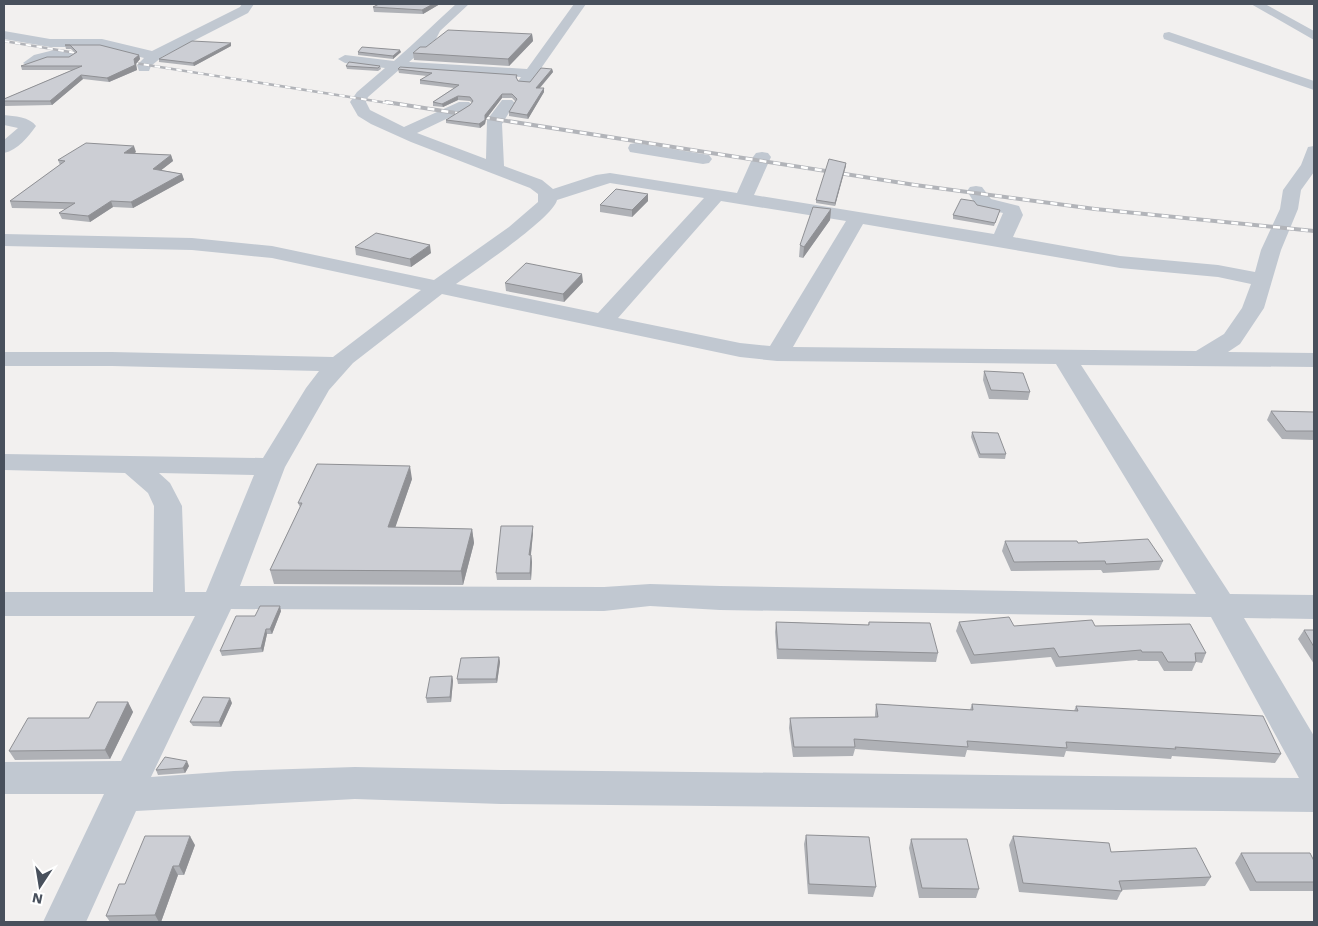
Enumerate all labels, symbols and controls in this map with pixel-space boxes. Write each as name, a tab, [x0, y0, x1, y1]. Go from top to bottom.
north arrow	[15, 861, 65, 911]
text: N	[31, 890, 44, 908]

